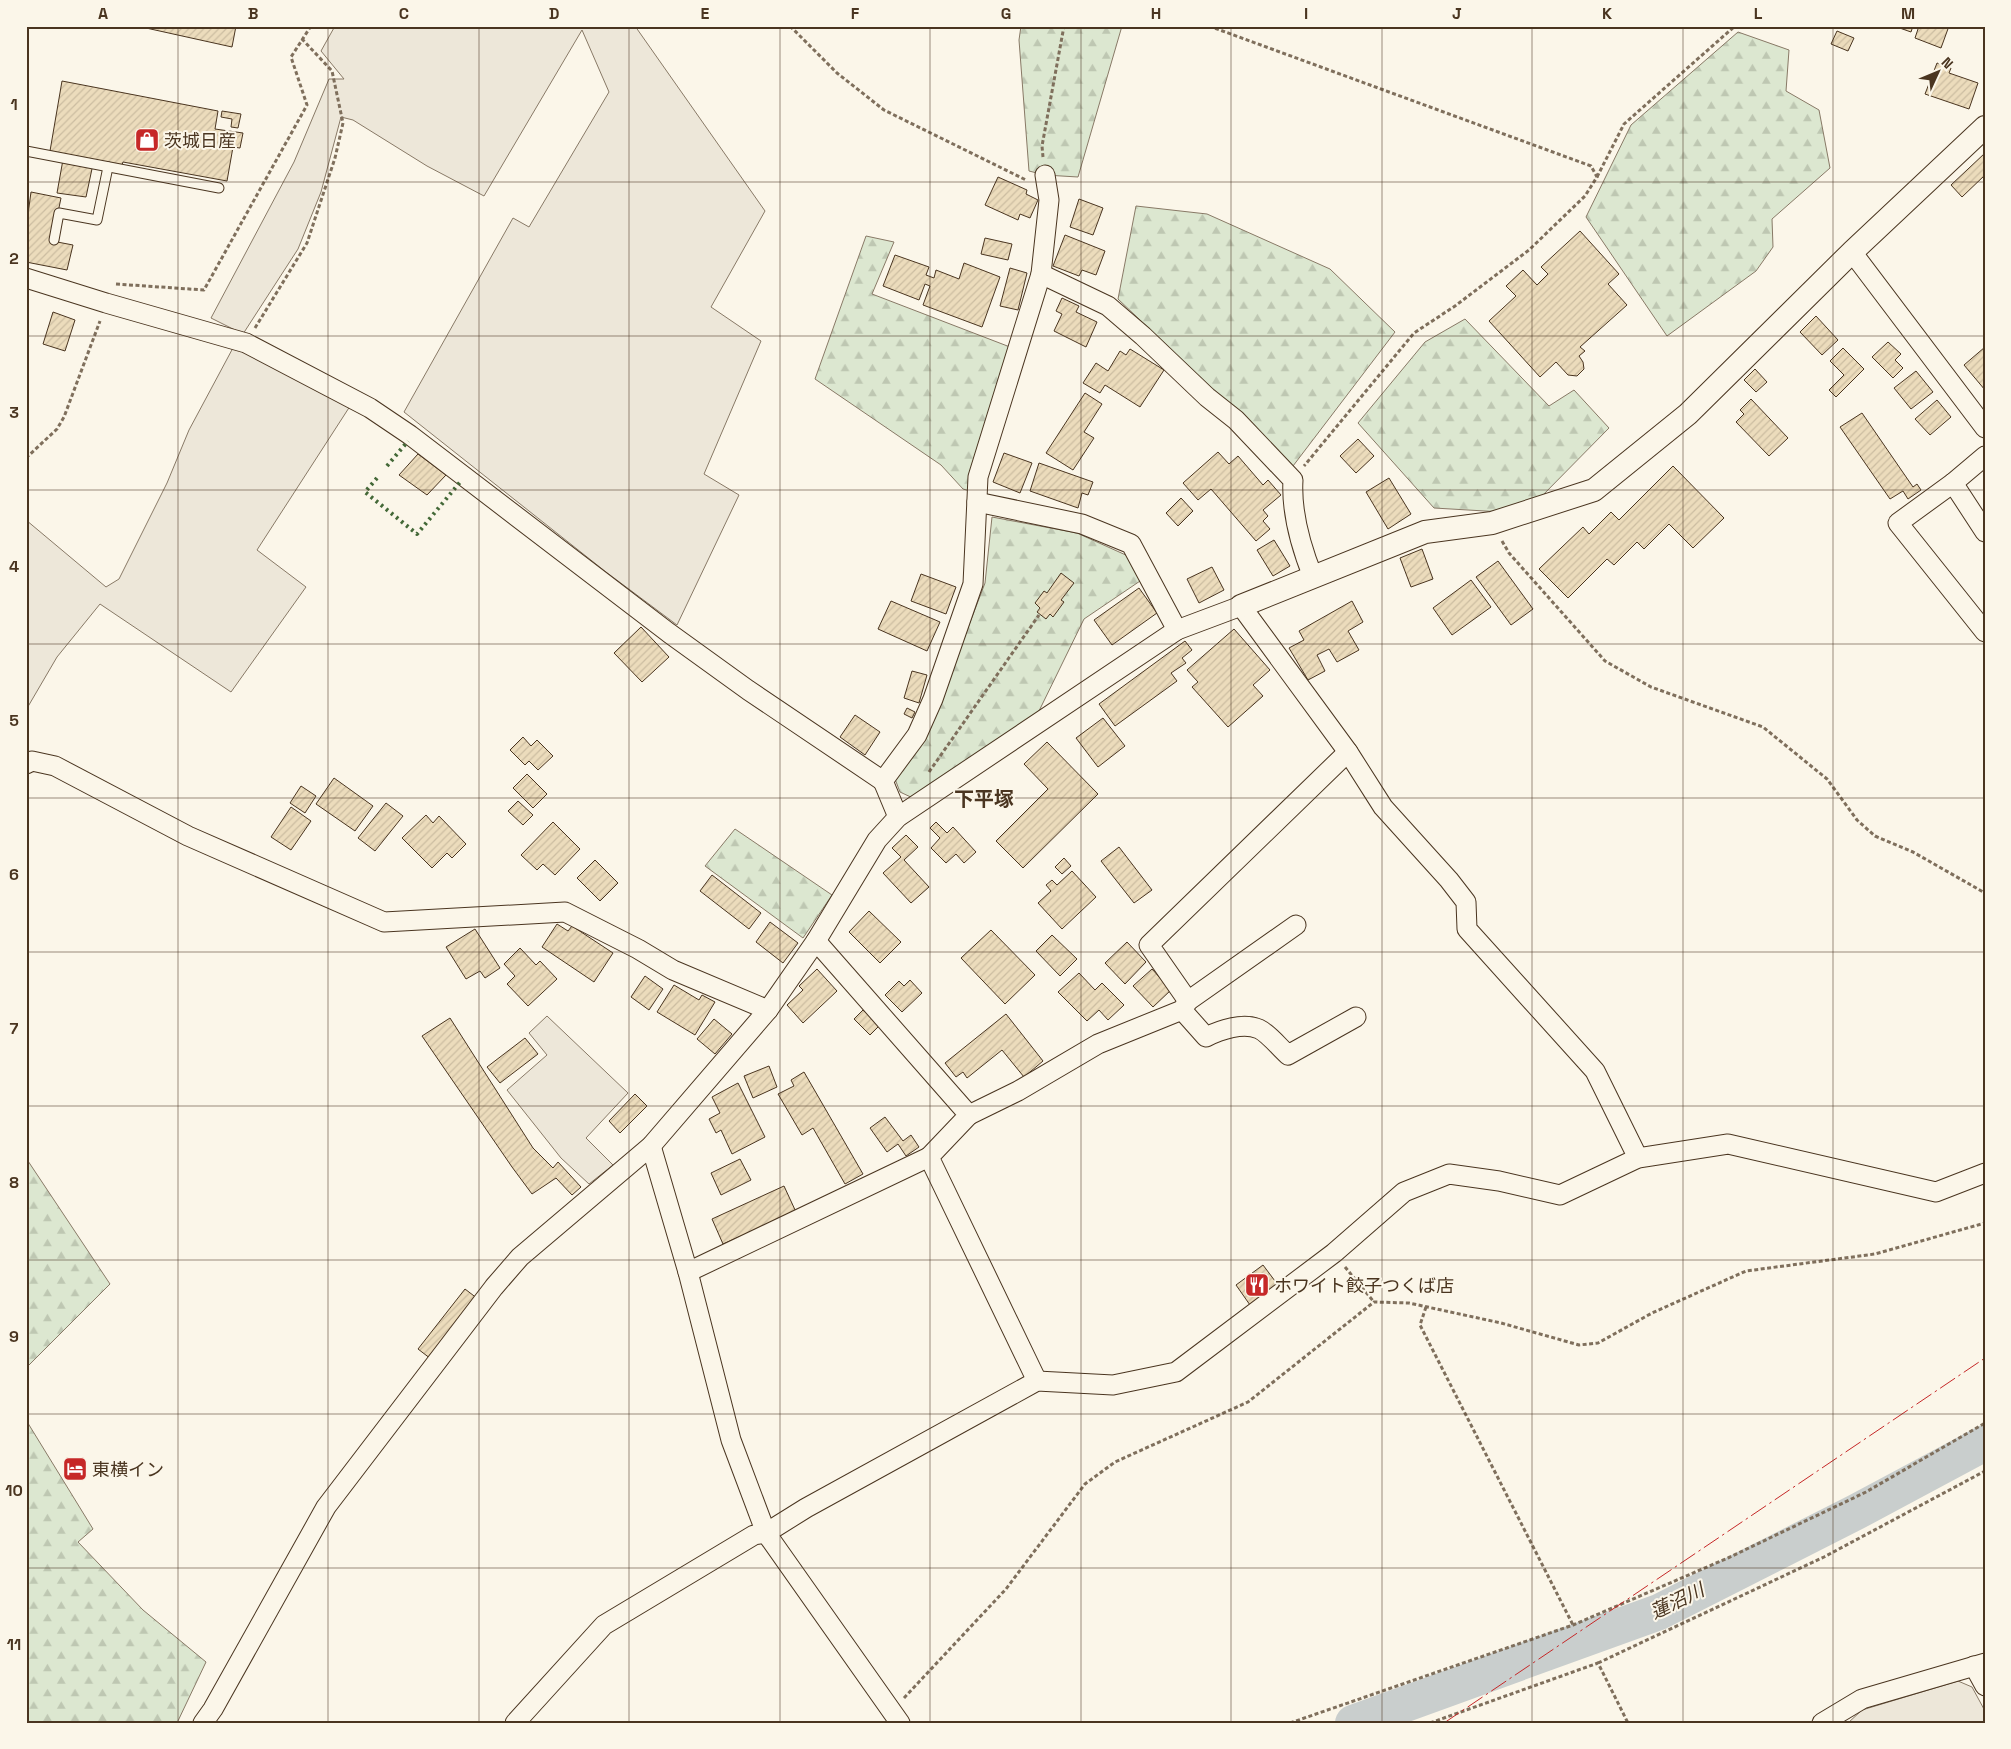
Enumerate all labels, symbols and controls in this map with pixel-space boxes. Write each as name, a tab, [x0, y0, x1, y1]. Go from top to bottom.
text: A	[98, 3, 108, 24]
text: B	[248, 3, 258, 24]
text: C	[399, 3, 409, 24]
text: D	[549, 3, 559, 24]
text: E	[701, 3, 710, 24]
text: F	[851, 3, 860, 24]
text: G	[1001, 3, 1011, 24]
text: H	[1151, 3, 1161, 24]
text: I	[1304, 3, 1308, 24]
text: J	[1452, 3, 1462, 24]
text: K	[1602, 3, 1612, 24]
text: L	[1754, 3, 1763, 24]
text: M	[1901, 3, 1915, 24]
north arrow	[1914, 48, 1964, 98]
text: N	[1938, 53, 1957, 73]
text: 1	[10, 94, 18, 115]
shop icon: 茨城日産	[134, 127, 160, 153]
place label: 茨城日産	[164, 129, 236, 152]
text: 2	[9, 248, 19, 269]
text: 3	[9, 402, 19, 423]
text: 4	[9, 556, 19, 577]
text: 5	[9, 710, 19, 731]
district label: 下平塚	[954, 786, 1014, 812]
text: 6	[9, 864, 19, 885]
text: 7	[10, 1018, 19, 1039]
text: 8	[9, 1172, 19, 1193]
restaurant icon: ホワイト餃子つくば店	[1244, 1272, 1270, 1298]
place label: ホワイト餃子つくば店	[1274, 1274, 1454, 1297]
text: 9	[9, 1326, 19, 1347]
hotel icon: 東横イン	[62, 1456, 88, 1482]
place label: 東横イン	[92, 1458, 164, 1481]
text: 10	[5, 1480, 23, 1501]
water label: 蓮沼川	[1646, 1576, 1710, 1625]
text: 11	[7, 1634, 21, 1655]

